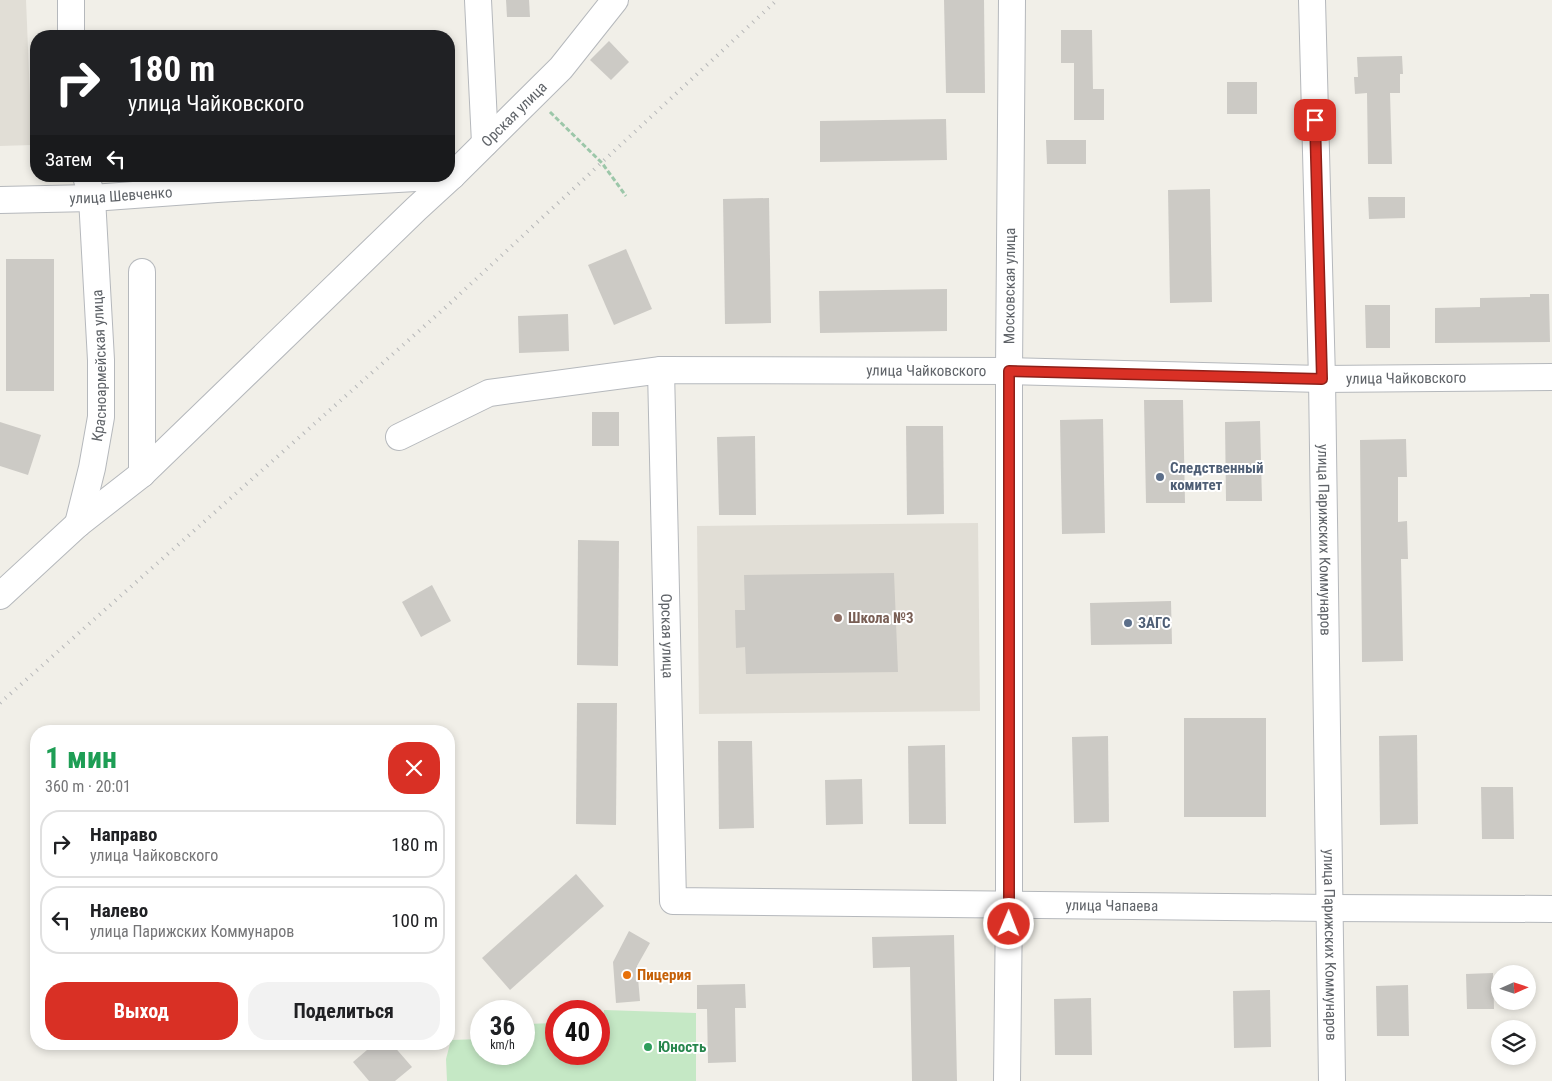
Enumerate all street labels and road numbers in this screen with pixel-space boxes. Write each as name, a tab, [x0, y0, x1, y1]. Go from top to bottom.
street label: Орская улица	[478, 78, 551, 151]
street label: улица Шевченко	[69, 183, 173, 207]
street label: Московская улица	[1000, 228, 1019, 344]
street label: Красноармейская улица	[88, 289, 110, 443]
street label: улица Чайковского	[866, 362, 986, 380]
street label: улица Чайковского	[1346, 369, 1466, 388]
street label: улица Парижских Коммунаров	[1314, 444, 1335, 636]
street label: Орская улица	[657, 593, 677, 679]
street label: улица Парижских Коммунаров	[1320, 849, 1340, 1041]
street label: улица Чапаева	[1065, 896, 1158, 915]

